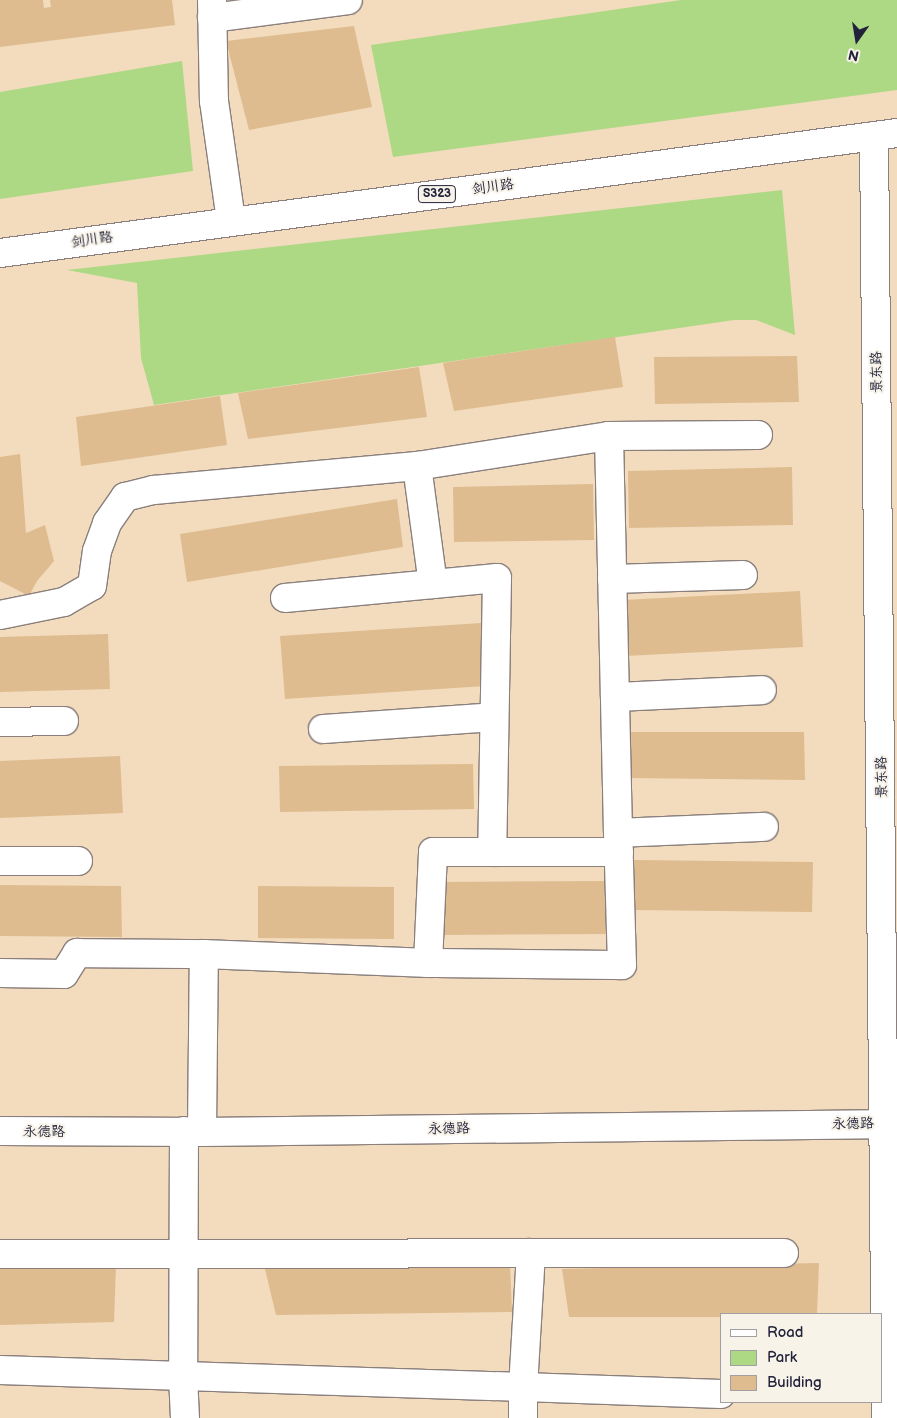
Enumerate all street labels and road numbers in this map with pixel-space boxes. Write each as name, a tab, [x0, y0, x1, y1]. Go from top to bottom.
street label: 剑川路	[471, 176, 515, 198]
road number: S323	[417, 184, 457, 203]
street label: 剑川路	[70, 229, 114, 251]
street label: 景东路	[868, 351, 886, 393]
street label: 景东路	[873, 756, 891, 798]
street label: 永德路	[832, 1115, 874, 1133]
street label: 永德路	[428, 1120, 470, 1138]
street label: 永德路	[23, 1124, 65, 1140]

